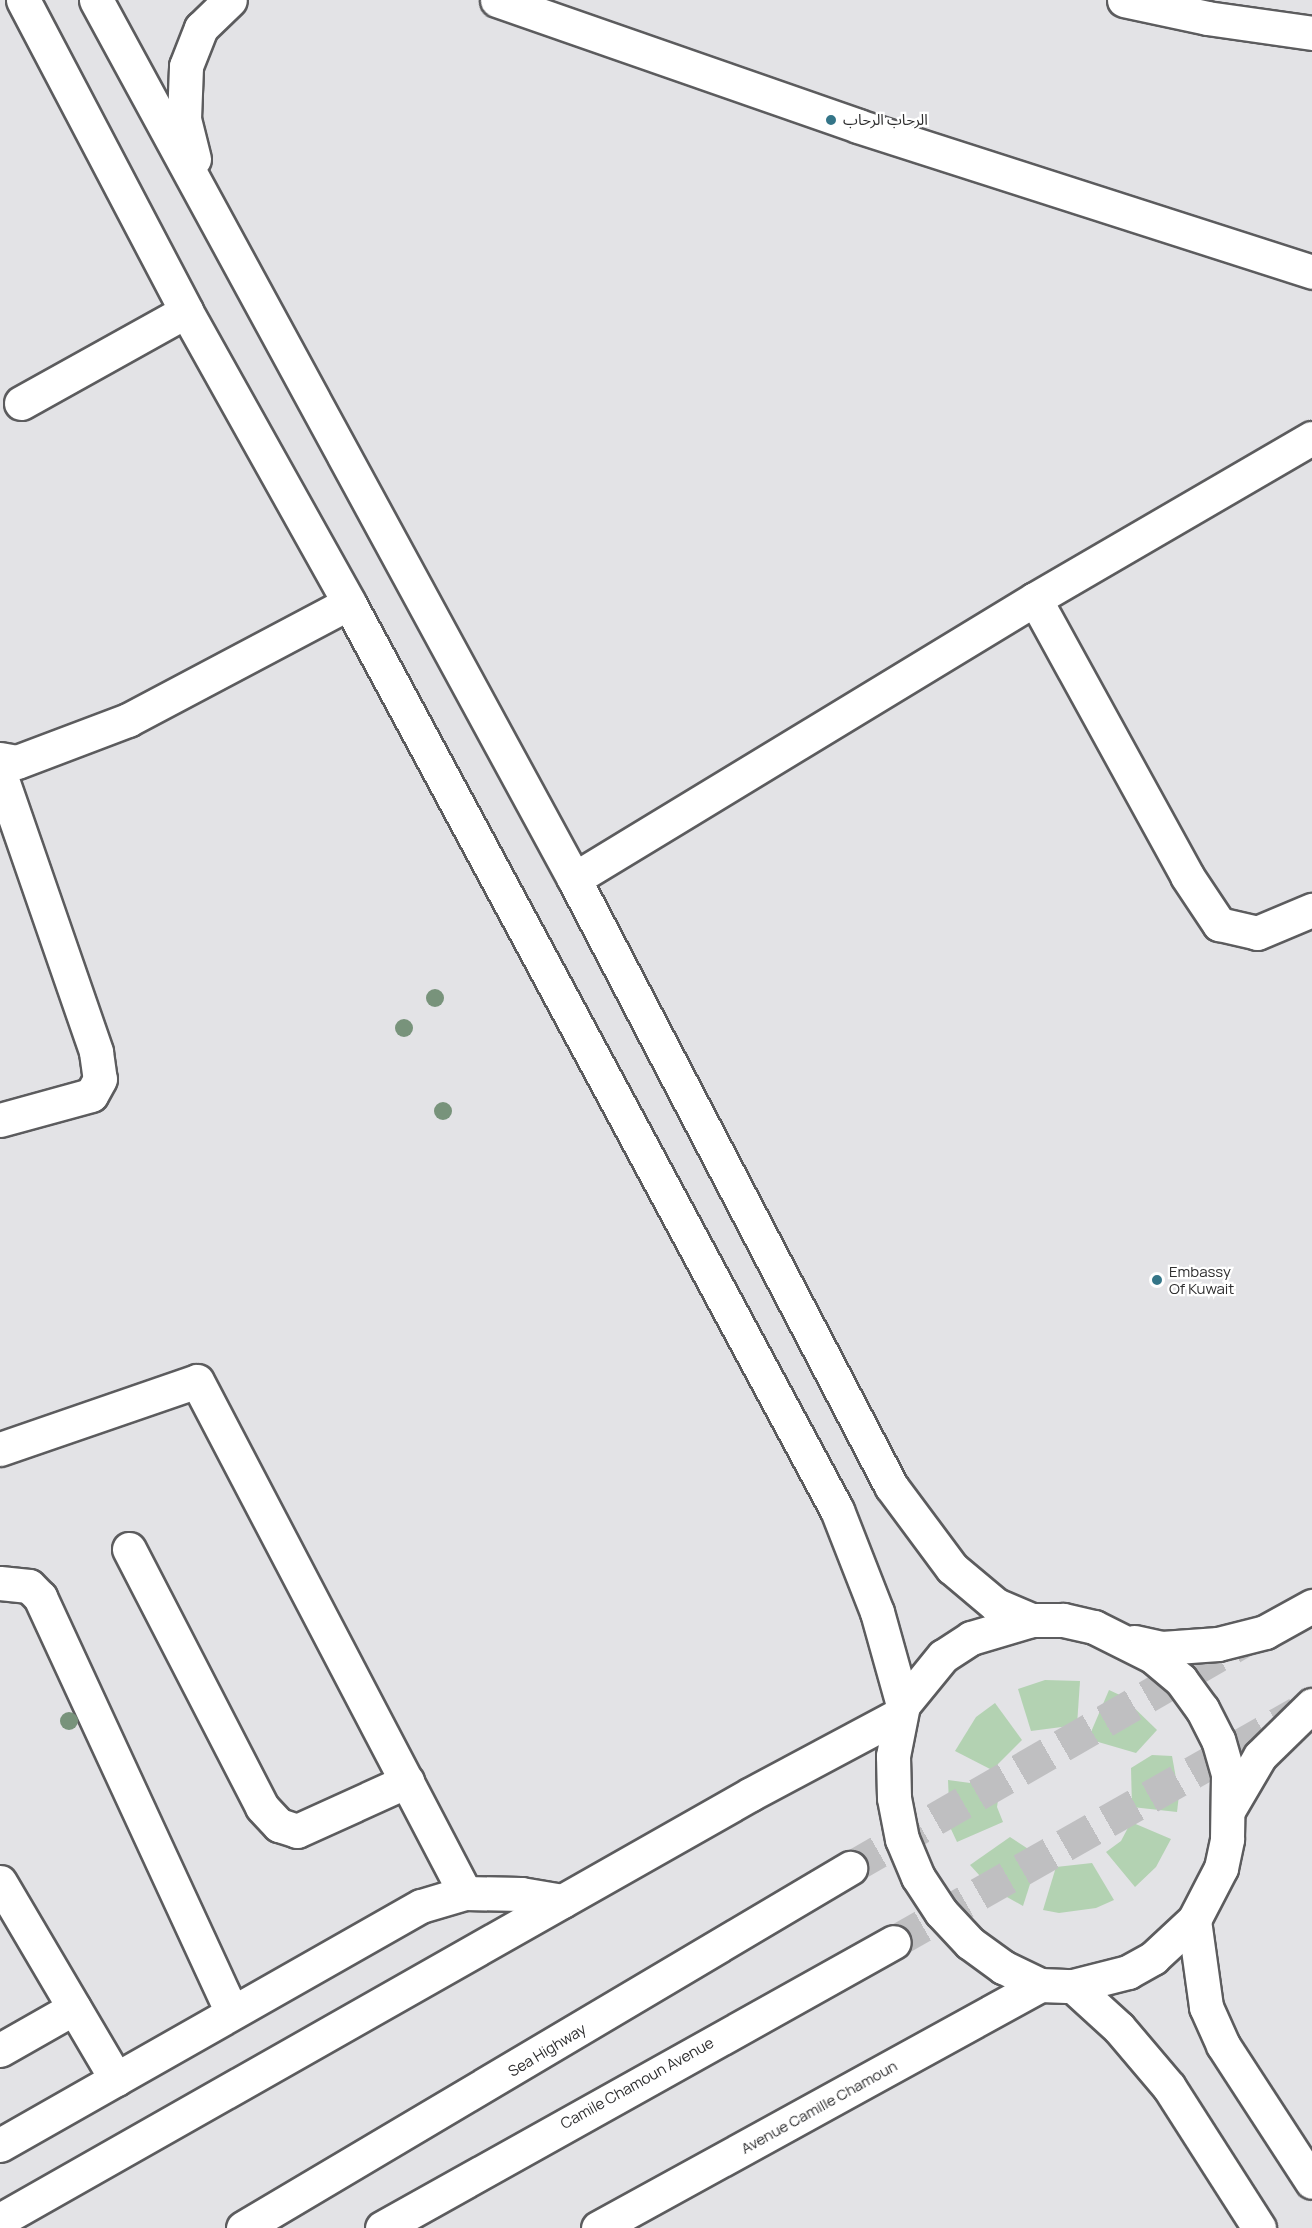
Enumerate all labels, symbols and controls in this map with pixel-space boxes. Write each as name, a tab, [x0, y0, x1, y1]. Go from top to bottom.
place label: الرحاب الرحاب	[843, 111, 928, 129]
marker: الرحاب الرحاب	[824, 113, 838, 127]
place label: Embassy Of Kuwait	[1169, 1262, 1234, 1297]
marker: Embassy Of Kuwait	[1150, 1273, 1164, 1287]
street label: Sea Highway	[505, 2020, 589, 2080]
street label: Camile Chamoun Avenue	[557, 2033, 717, 2133]
street label: Avenue Camille Chamoun	[738, 2057, 900, 2157]

